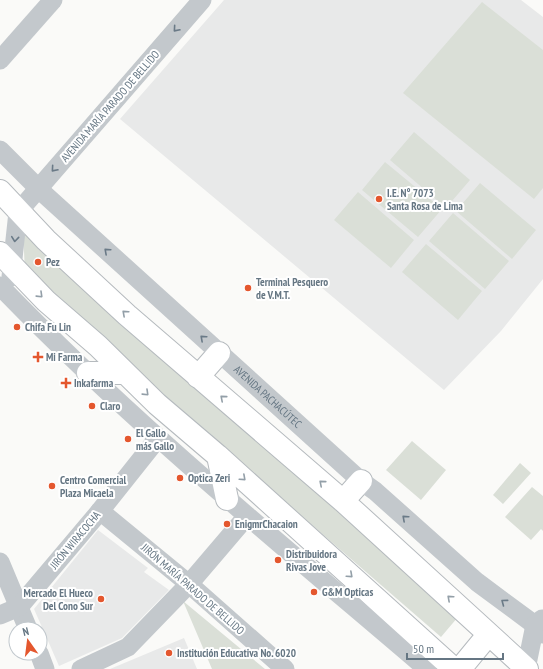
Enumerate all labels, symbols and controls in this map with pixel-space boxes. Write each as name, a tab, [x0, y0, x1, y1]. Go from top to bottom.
one-way arrow	[174, 25, 181, 32]
street label: AVENIDA MARÍA PARADO DE BELLIDO	[58, 47, 162, 165]
one-way arrow	[52, 165, 59, 172]
place label: I.E. N° 7073 Santa Rosa de Lima	[387, 186, 463, 213]
marker: I.E. N° 7073 Santa Rosa de Lima	[374, 194, 384, 204]
one-way arrow	[11, 236, 20, 242]
one-way arrow	[104, 249, 112, 256]
place label: Pez	[46, 255, 60, 269]
marker: Pez	[33, 257, 43, 267]
place label: Terminal Pesquero de V.M.T.	[256, 275, 328, 302]
marker: Terminal Pesquero de V.M.T.	[243, 283, 253, 293]
one-way arrow	[35, 290, 43, 298]
one-way arrow	[122, 310, 130, 318]
place label: Chifa Fu Lin	[25, 320, 71, 334]
marker: Chifa Fu Lin	[12, 322, 22, 332]
one-way arrow	[201, 336, 208, 343]
place label: Mi Farma	[46, 350, 83, 364]
marker: Mi Farma	[33, 352, 43, 362]
street label: AVENIDA PACHACÚTEC	[231, 362, 305, 431]
place label: Inkafarma	[74, 376, 114, 390]
marker: Inkafarma	[61, 378, 71, 388]
one-way arrow	[141, 388, 149, 396]
one-way arrow	[221, 396, 228, 403]
place label: Claro	[100, 399, 120, 413]
marker: Claro	[87, 401, 97, 411]
place label: El Gallo más Gallo	[136, 426, 174, 453]
marker: El Gallo más Gallo	[123, 434, 133, 444]
place label: Optica Zeri	[188, 471, 231, 485]
place label: Centro Comercial Plaza Micaela	[60, 473, 126, 500]
marker: Optica Zeri	[175, 473, 185, 483]
one-way arrow	[239, 474, 246, 481]
one-way arrow	[319, 480, 327, 487]
marker: Centro Comercial Plaza Micaela	[47, 481, 57, 491]
street label: JIRÓN WIRACOCHA	[46, 508, 104, 573]
one-way arrow	[402, 515, 410, 522]
place label: EnigmrChacaion	[235, 517, 298, 531]
marker: EnigmrChacaion	[222, 519, 232, 529]
street label: JIRÓN MARÍA PARADO DE BELLIDO	[138, 540, 247, 638]
place label: Distribuidora Rivas Jove	[286, 547, 337, 574]
marker: Distribuidora Rivas Jove	[273, 555, 283, 565]
one-way arrow	[345, 570, 353, 578]
place label: G&M Opticas	[322, 585, 373, 599]
place label: Mercado El Hueco Del Cono Sur	[24, 586, 94, 613]
marker: G&M Opticas	[309, 587, 319, 597]
marker: Mercado El Hueco Del Cono Sur	[96, 594, 106, 604]
one-way arrow	[447, 595, 455, 603]
one-way arrow	[501, 600, 508, 607]
north arrow	[8, 621, 48, 661]
text: N	[21, 624, 30, 639]
scale bar	[407, 635, 503, 661]
text: 50 m	[413, 641, 434, 656]
place label: Institución Educativa No. 6020	[177, 646, 296, 660]
marker: Institución Educativa No. 6020	[164, 648, 174, 658]

